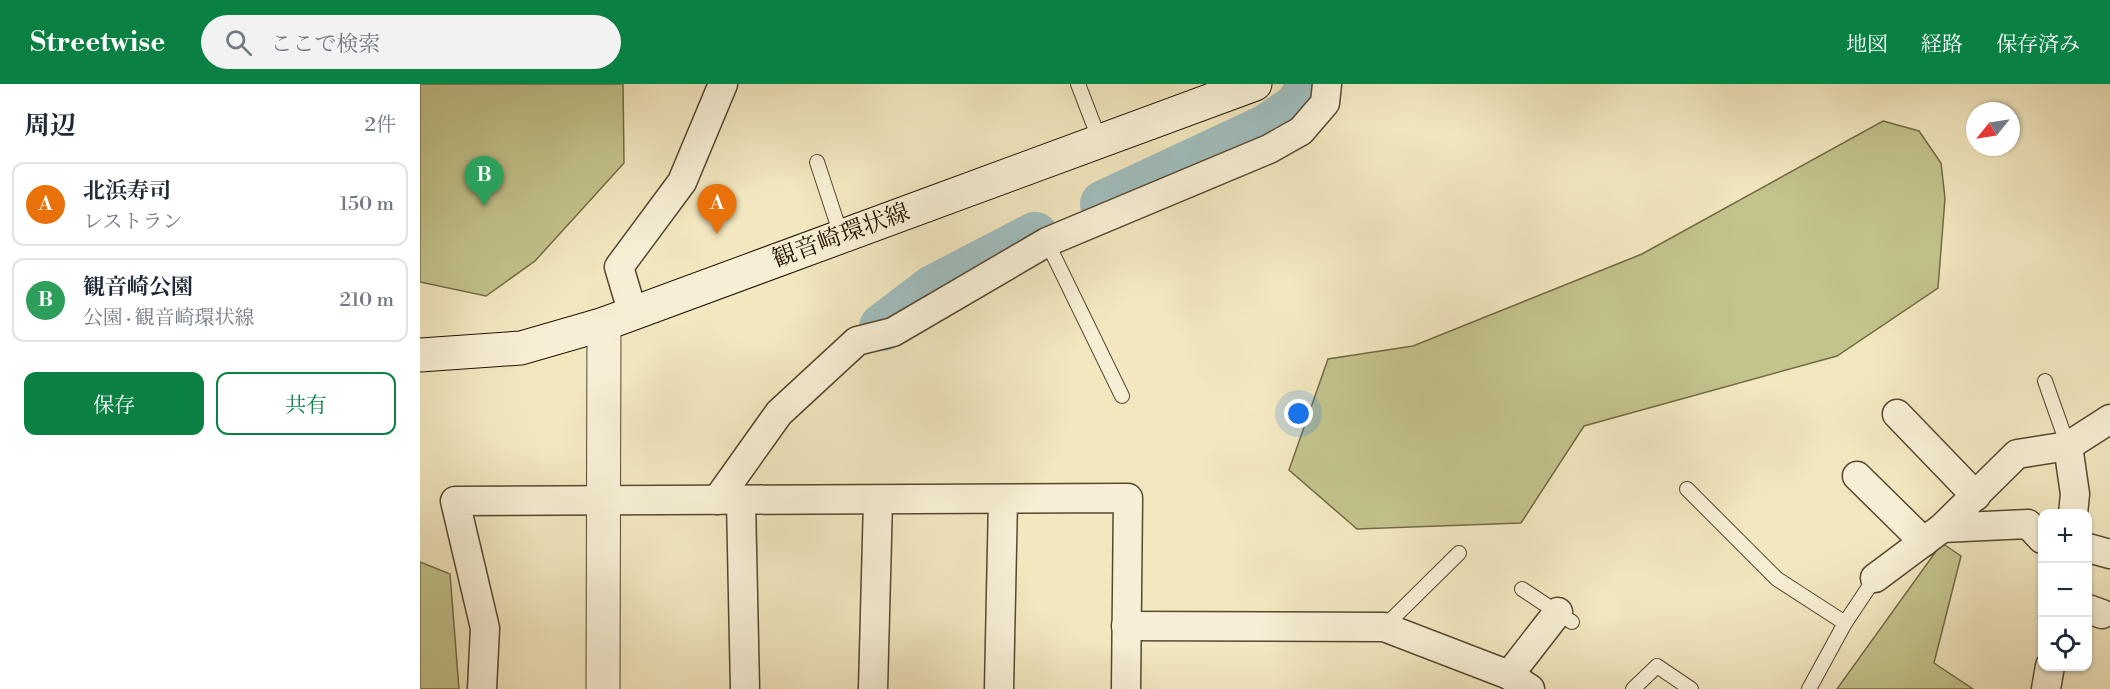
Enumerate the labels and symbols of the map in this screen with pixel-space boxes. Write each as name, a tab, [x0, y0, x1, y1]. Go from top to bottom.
north arrow	[1966, 102, 2020, 156]
pin: B	[464, 156, 504, 206]
pin: A	[698, 184, 736, 234]
street label: 観音崎環状線	[768, 197, 914, 275]
your location	[1284, 399, 1313, 428]

